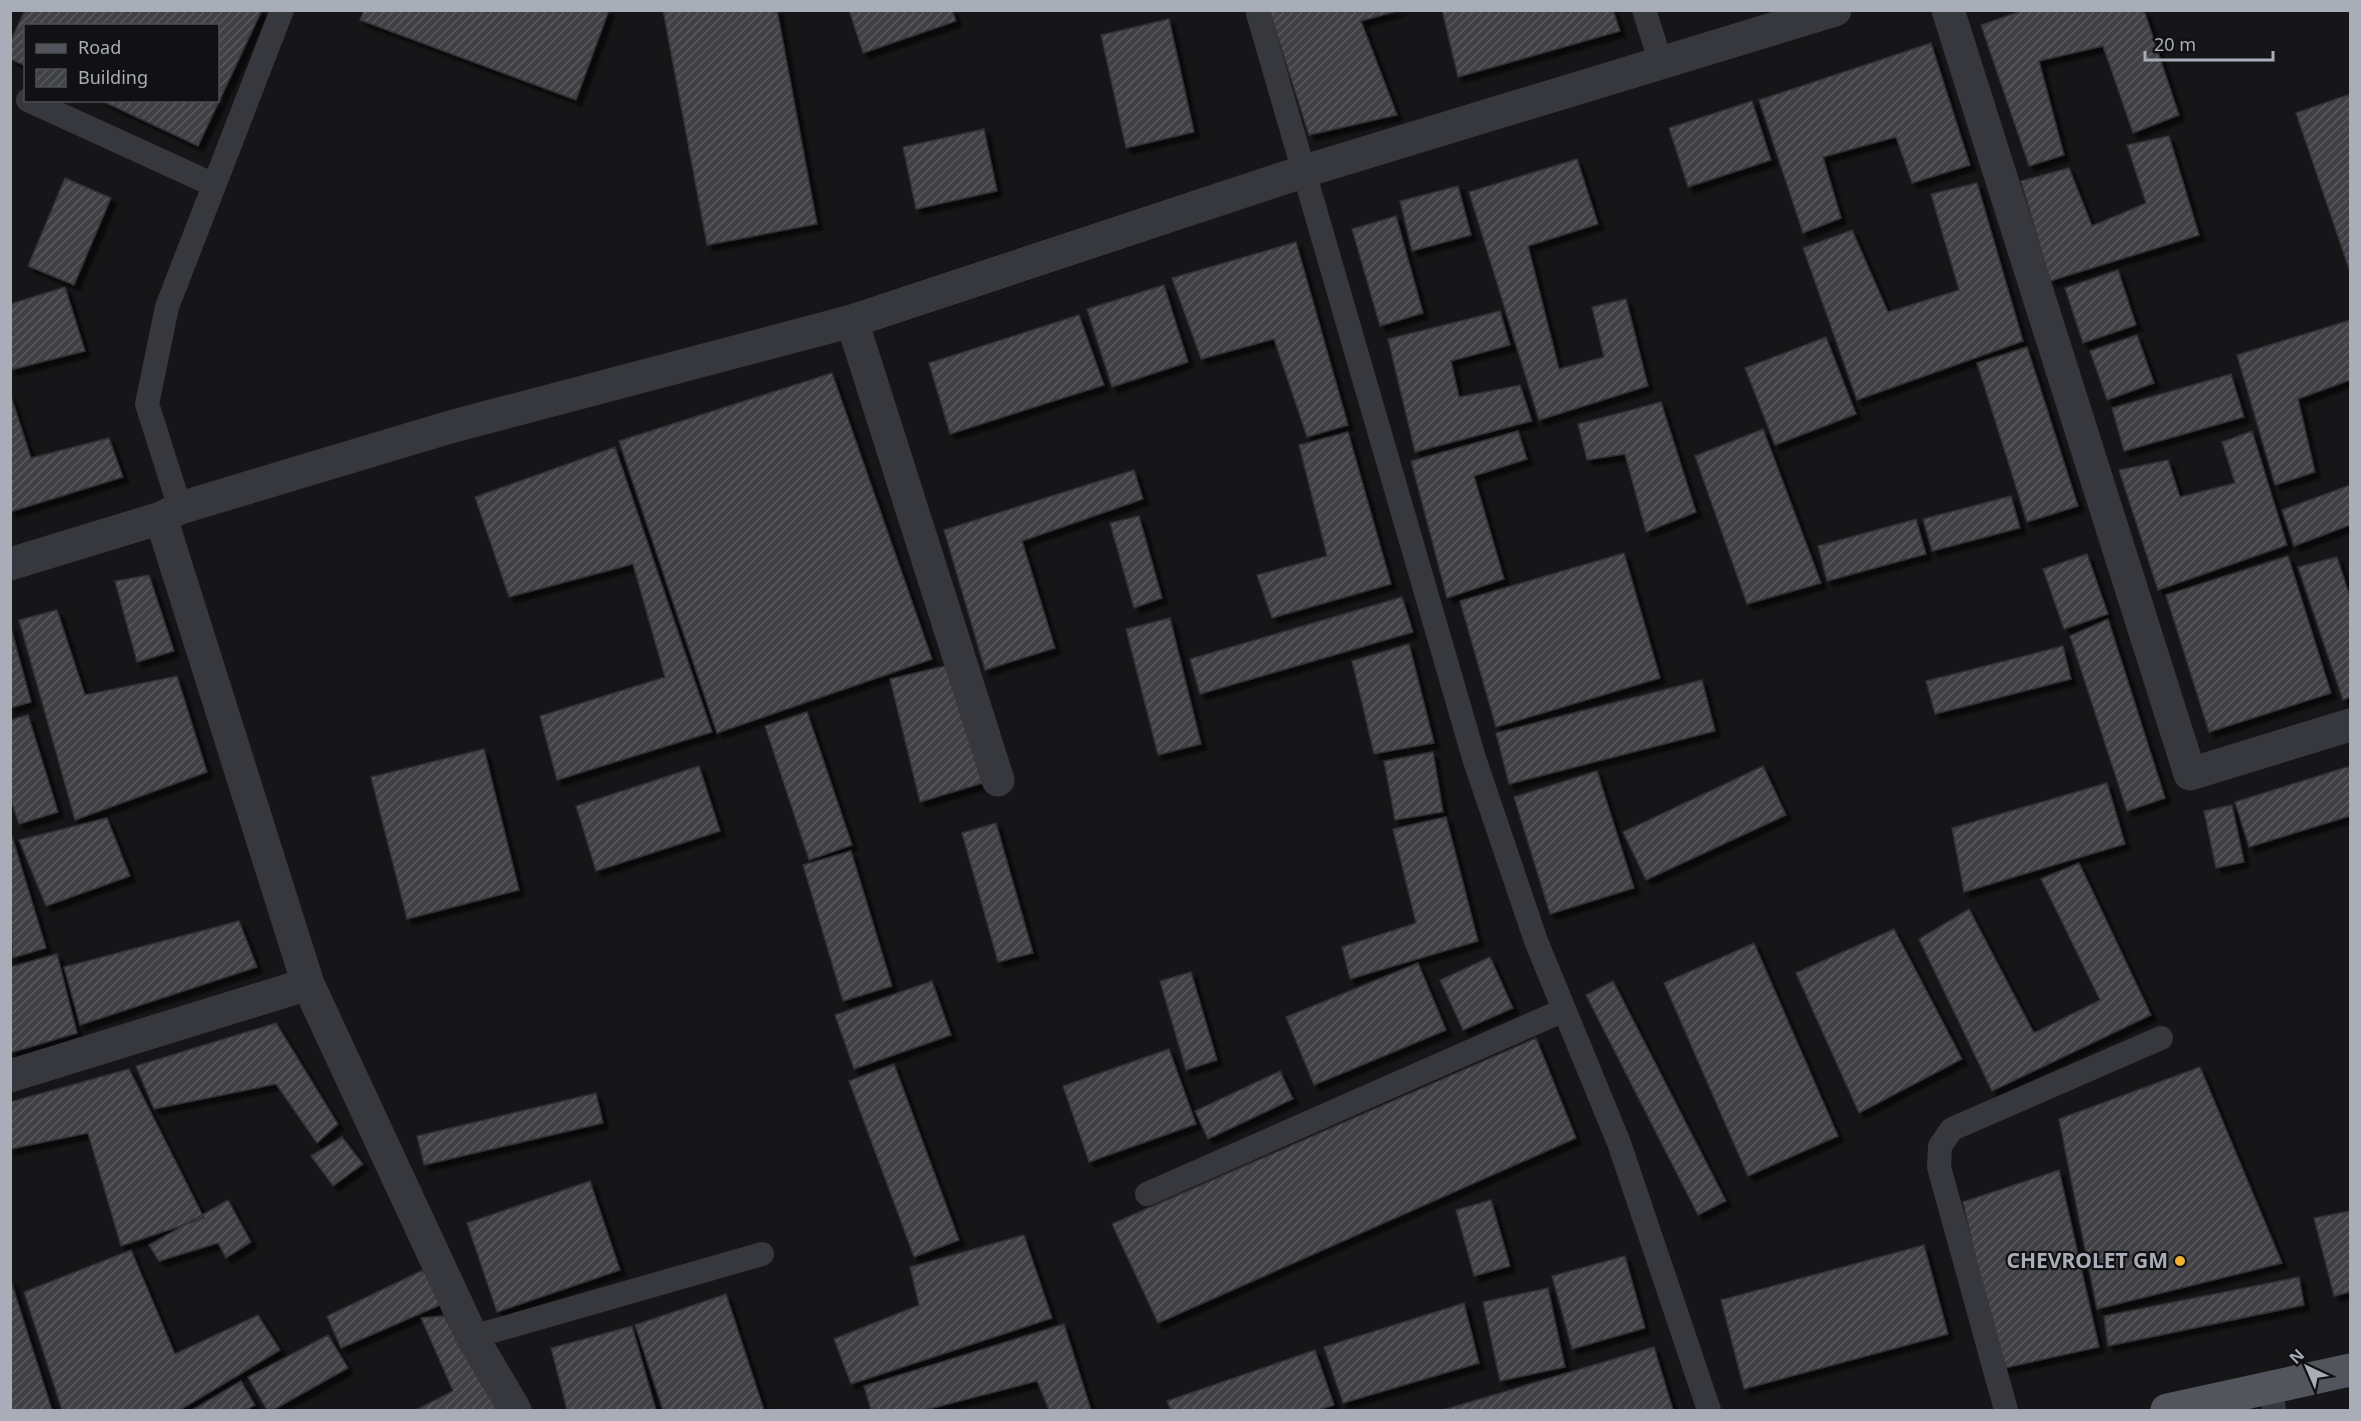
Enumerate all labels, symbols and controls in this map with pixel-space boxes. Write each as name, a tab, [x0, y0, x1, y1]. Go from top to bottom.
legend	[24, 24, 219, 102]
scale bar	[2145, 24, 2272, 62]
text: 20 m	[2154, 32, 2196, 56]
text: Road	[78, 35, 121, 59]
text: Building	[78, 65, 148, 89]
place label: CHEVROLET GM	[2007, 1246, 2168, 1274]
marker: CHEVROLET GM	[2173, 1254, 2187, 1268]
north arrow	[2277, 1337, 2337, 1397]
text: N	[2284, 1344, 2309, 1369]

